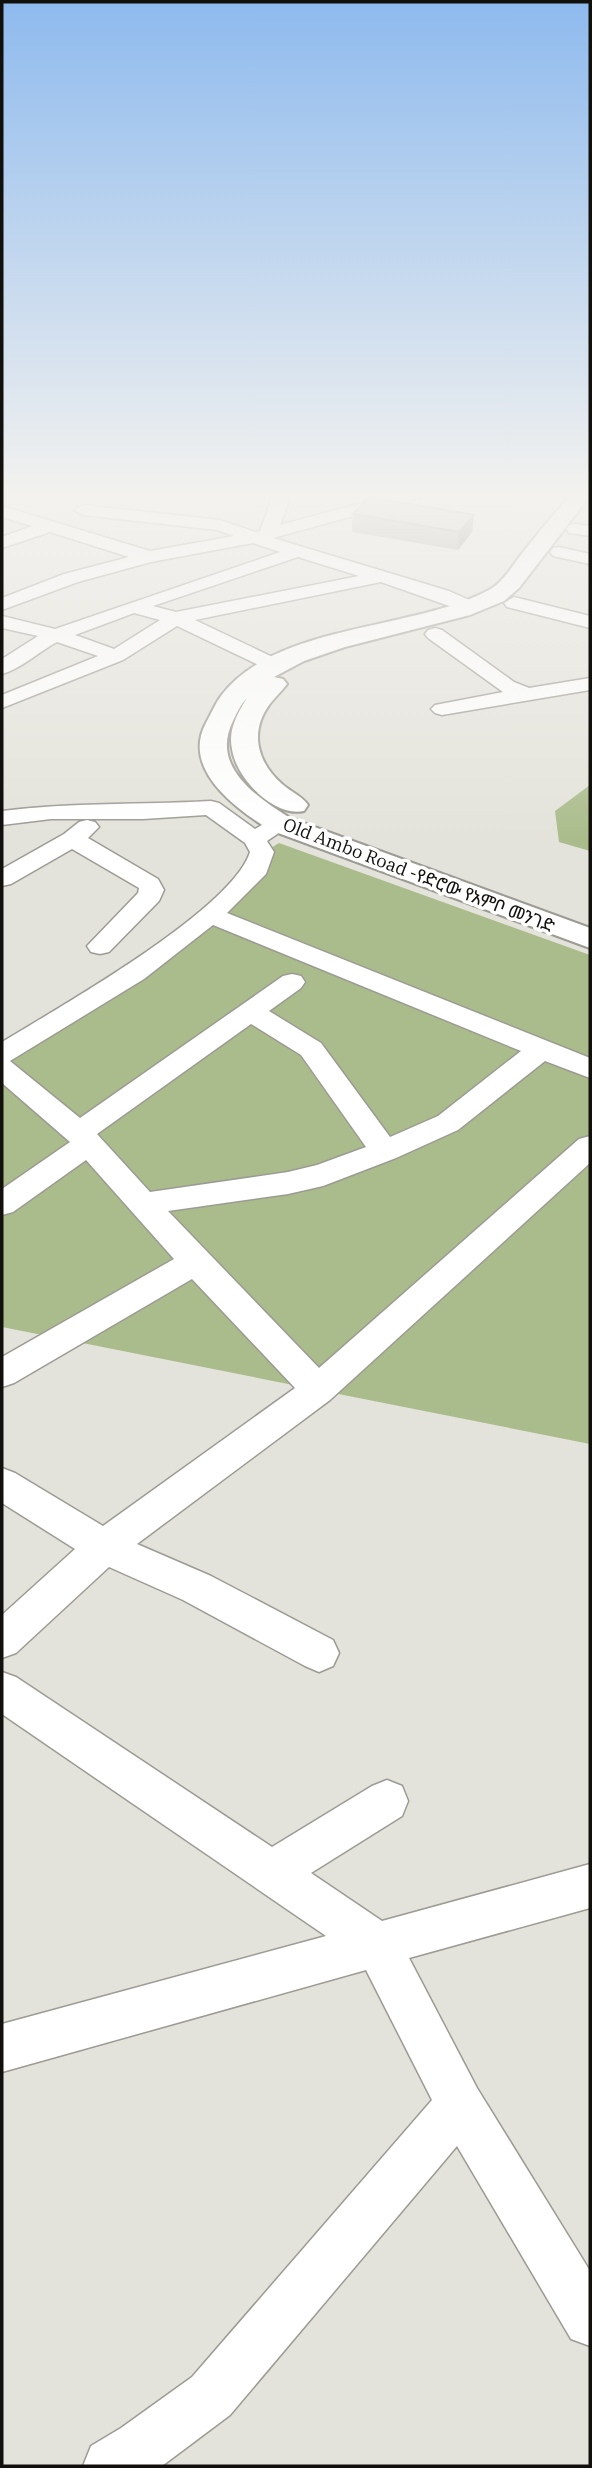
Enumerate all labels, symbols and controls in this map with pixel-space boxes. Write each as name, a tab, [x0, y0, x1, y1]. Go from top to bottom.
street label: Old Ambo Road -የድሮው የአምቦ መንገድ	[280, 812, 558, 938]

